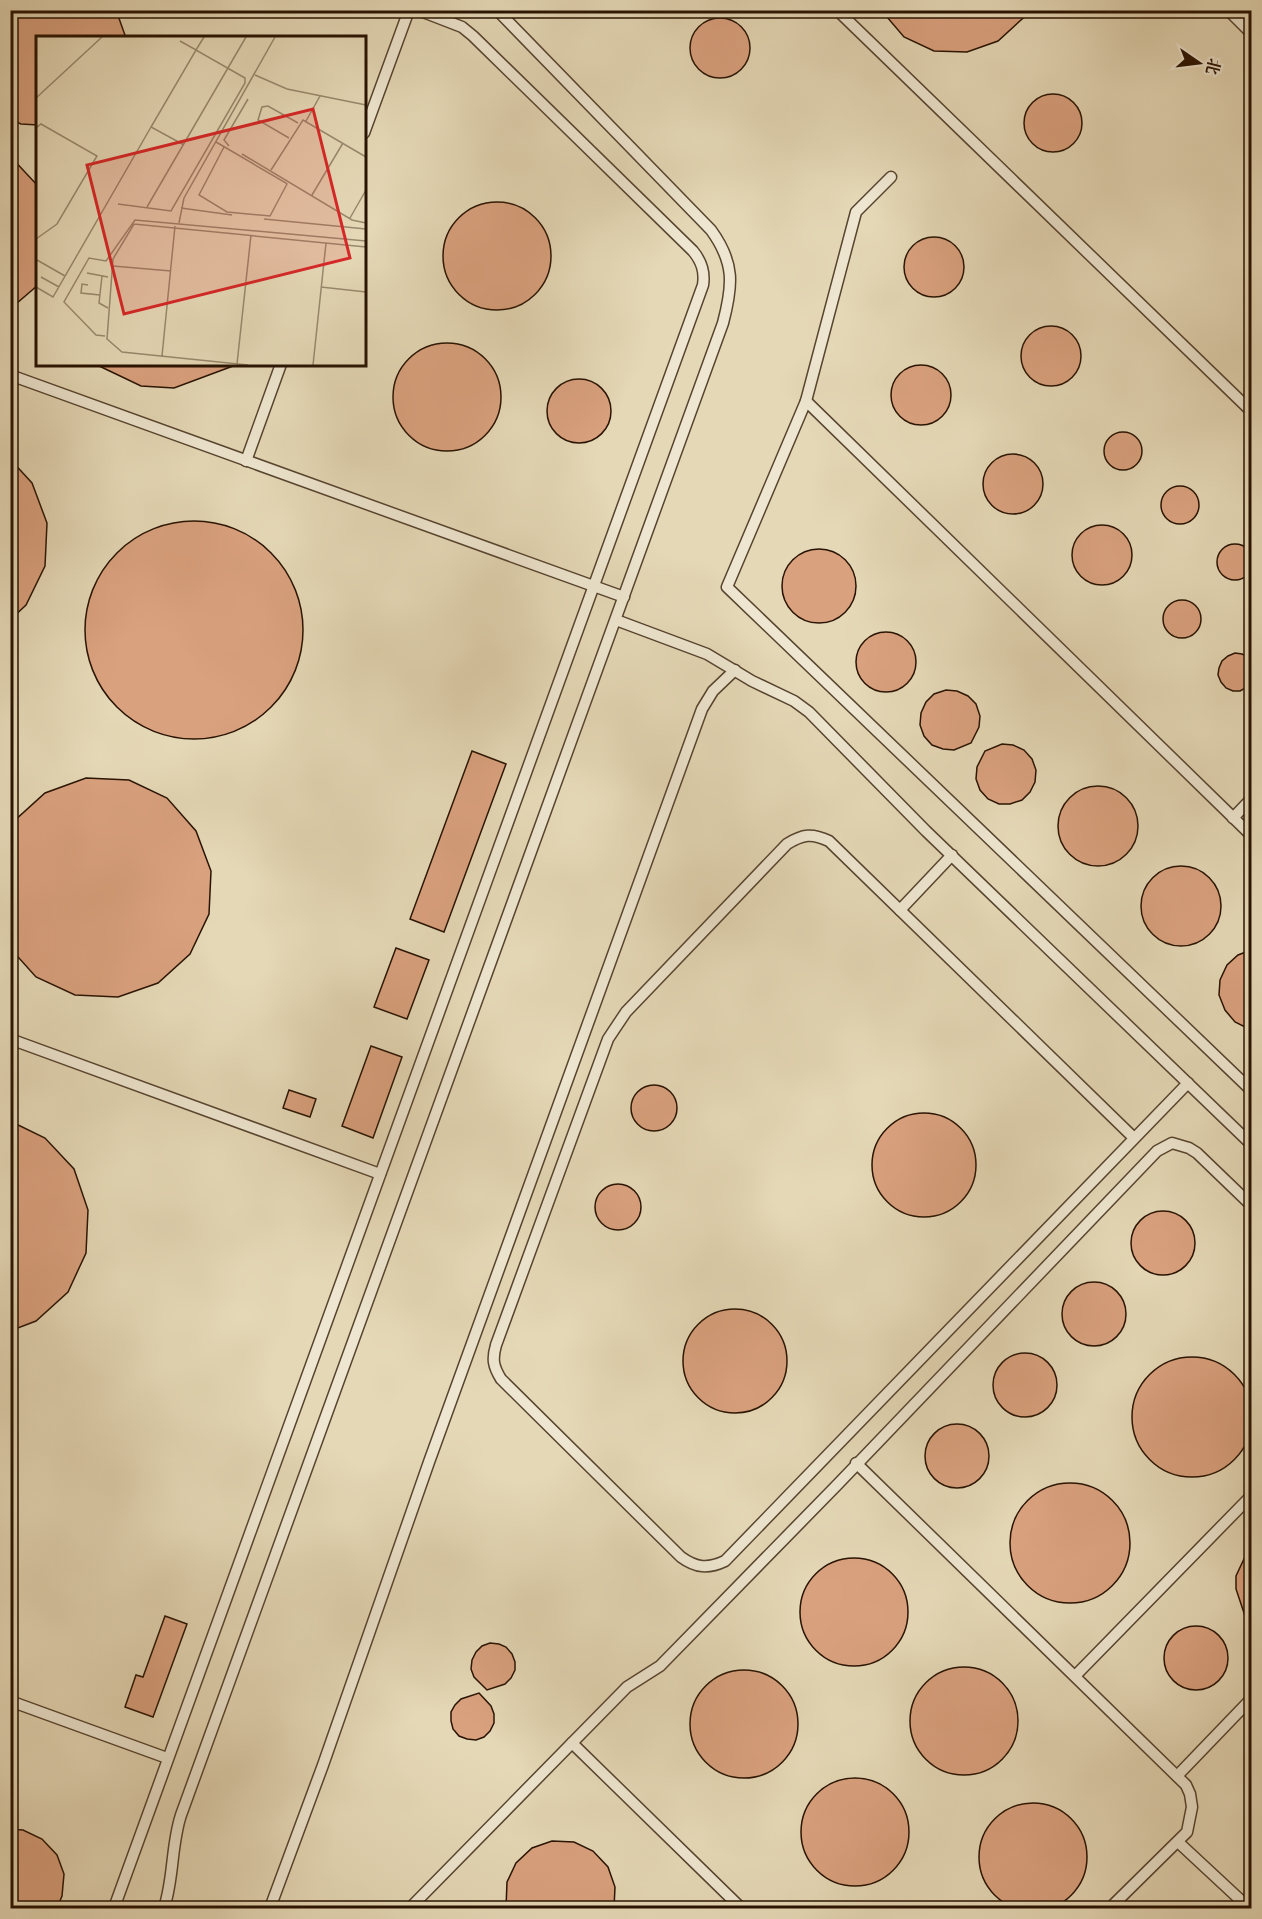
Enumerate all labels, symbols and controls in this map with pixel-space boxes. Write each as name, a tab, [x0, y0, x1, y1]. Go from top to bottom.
north arrow	[1169, 33, 1229, 93]
inset map	[36, 36, 366, 366]
text: 北	[1200, 56, 1225, 77]

